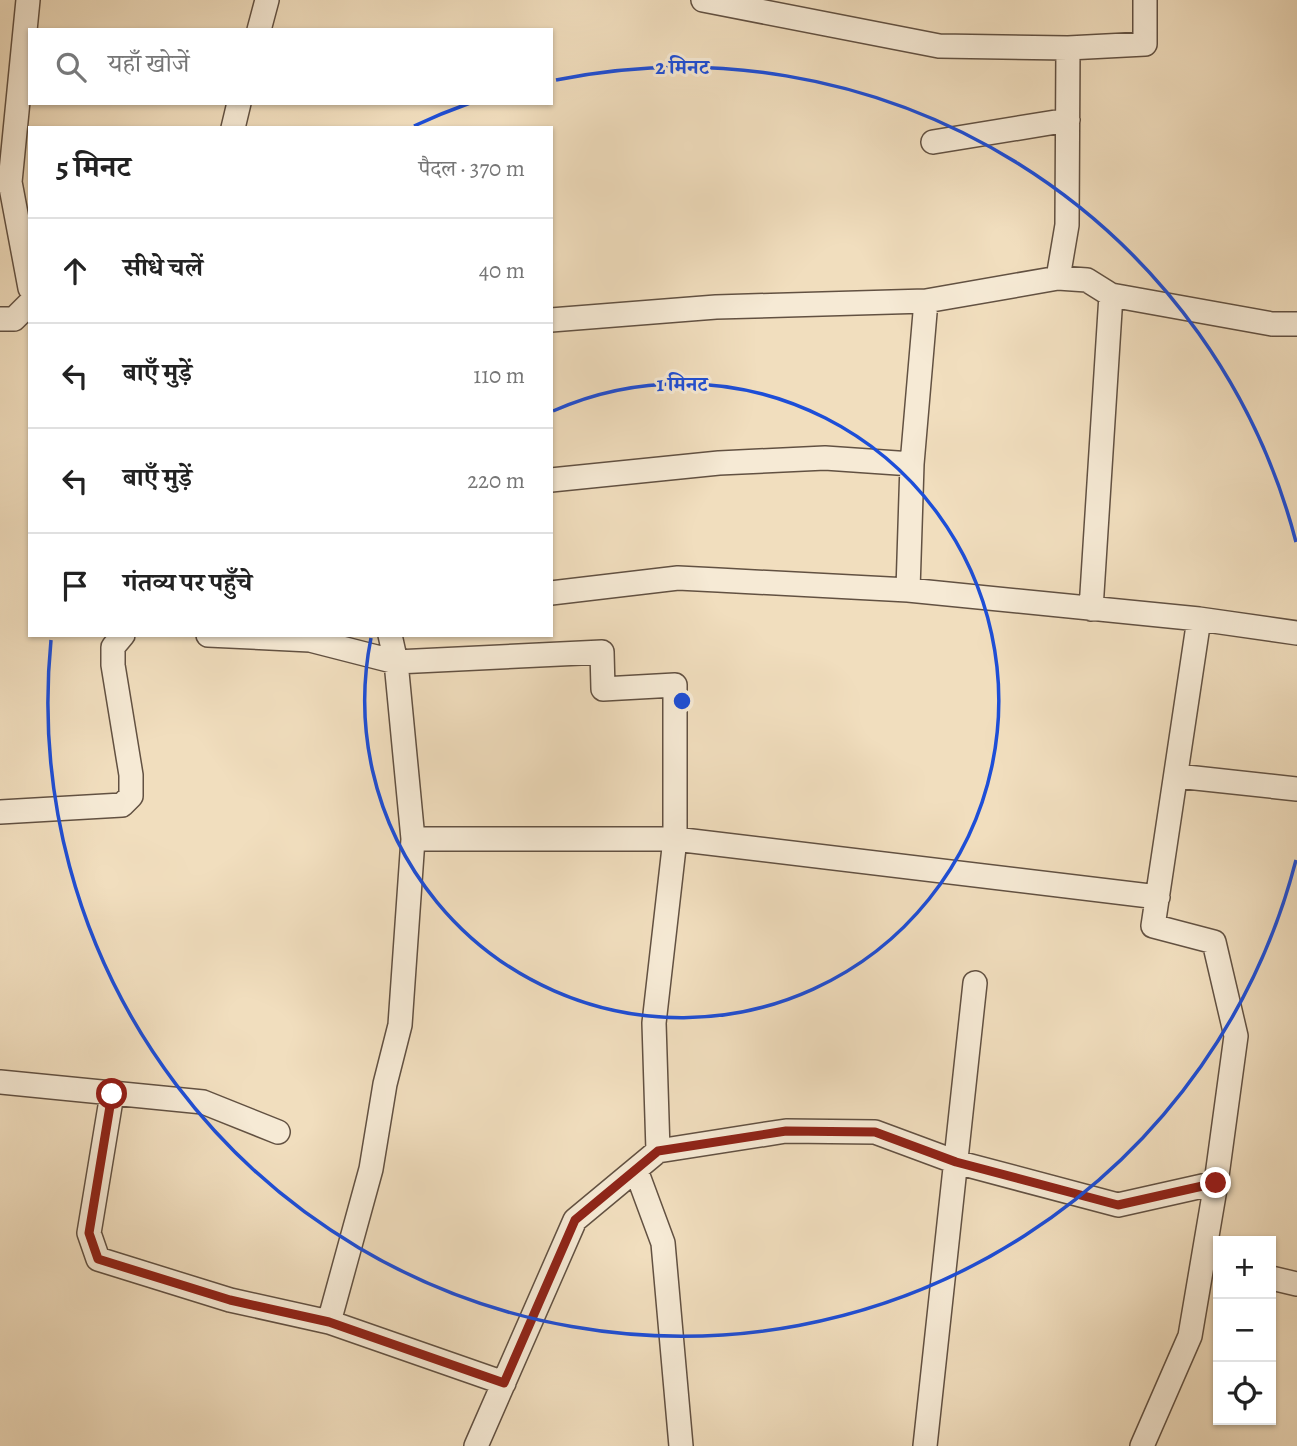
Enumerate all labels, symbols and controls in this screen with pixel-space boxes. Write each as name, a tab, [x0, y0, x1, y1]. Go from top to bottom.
search box	[28, 28, 553, 105]
text: यहाँ खोजें	[108, 46, 189, 81]
icon: search	[52, 48, 90, 86]
text: 2 मिनट	[655, 53, 711, 81]
text: 5 मिनट	[56, 147, 131, 187]
text: पैदल · 370 m	[419, 153, 525, 184]
text: सीधे चलें	[123, 250, 203, 285]
icon: ahead	[56, 252, 94, 290]
text: 40 m	[479, 255, 525, 286]
text: बाएँ मुड़ें	[123, 355, 192, 390]
icon: left	[56, 357, 94, 395]
text: 110 m	[473, 360, 525, 391]
text: 1 मिनट	[657, 370, 709, 398]
text: बाएँ मुड़ें	[123, 460, 192, 495]
icon: left	[56, 462, 94, 500]
text: 220 m	[467, 465, 525, 496]
text: गंतव्य पर पहुँचे	[123, 565, 252, 600]
icon: arrive	[56, 567, 94, 605]
centre of rings	[670, 689, 694, 713]
route start	[96, 1078, 127, 1109]
route end	[1200, 1167, 1231, 1198]
map controls	[1213, 1236, 1276, 1425]
button: +	[1213, 1236, 1276, 1299]
button: −	[1213, 1299, 1276, 1362]
button: locate	[1213, 1362, 1276, 1425]

